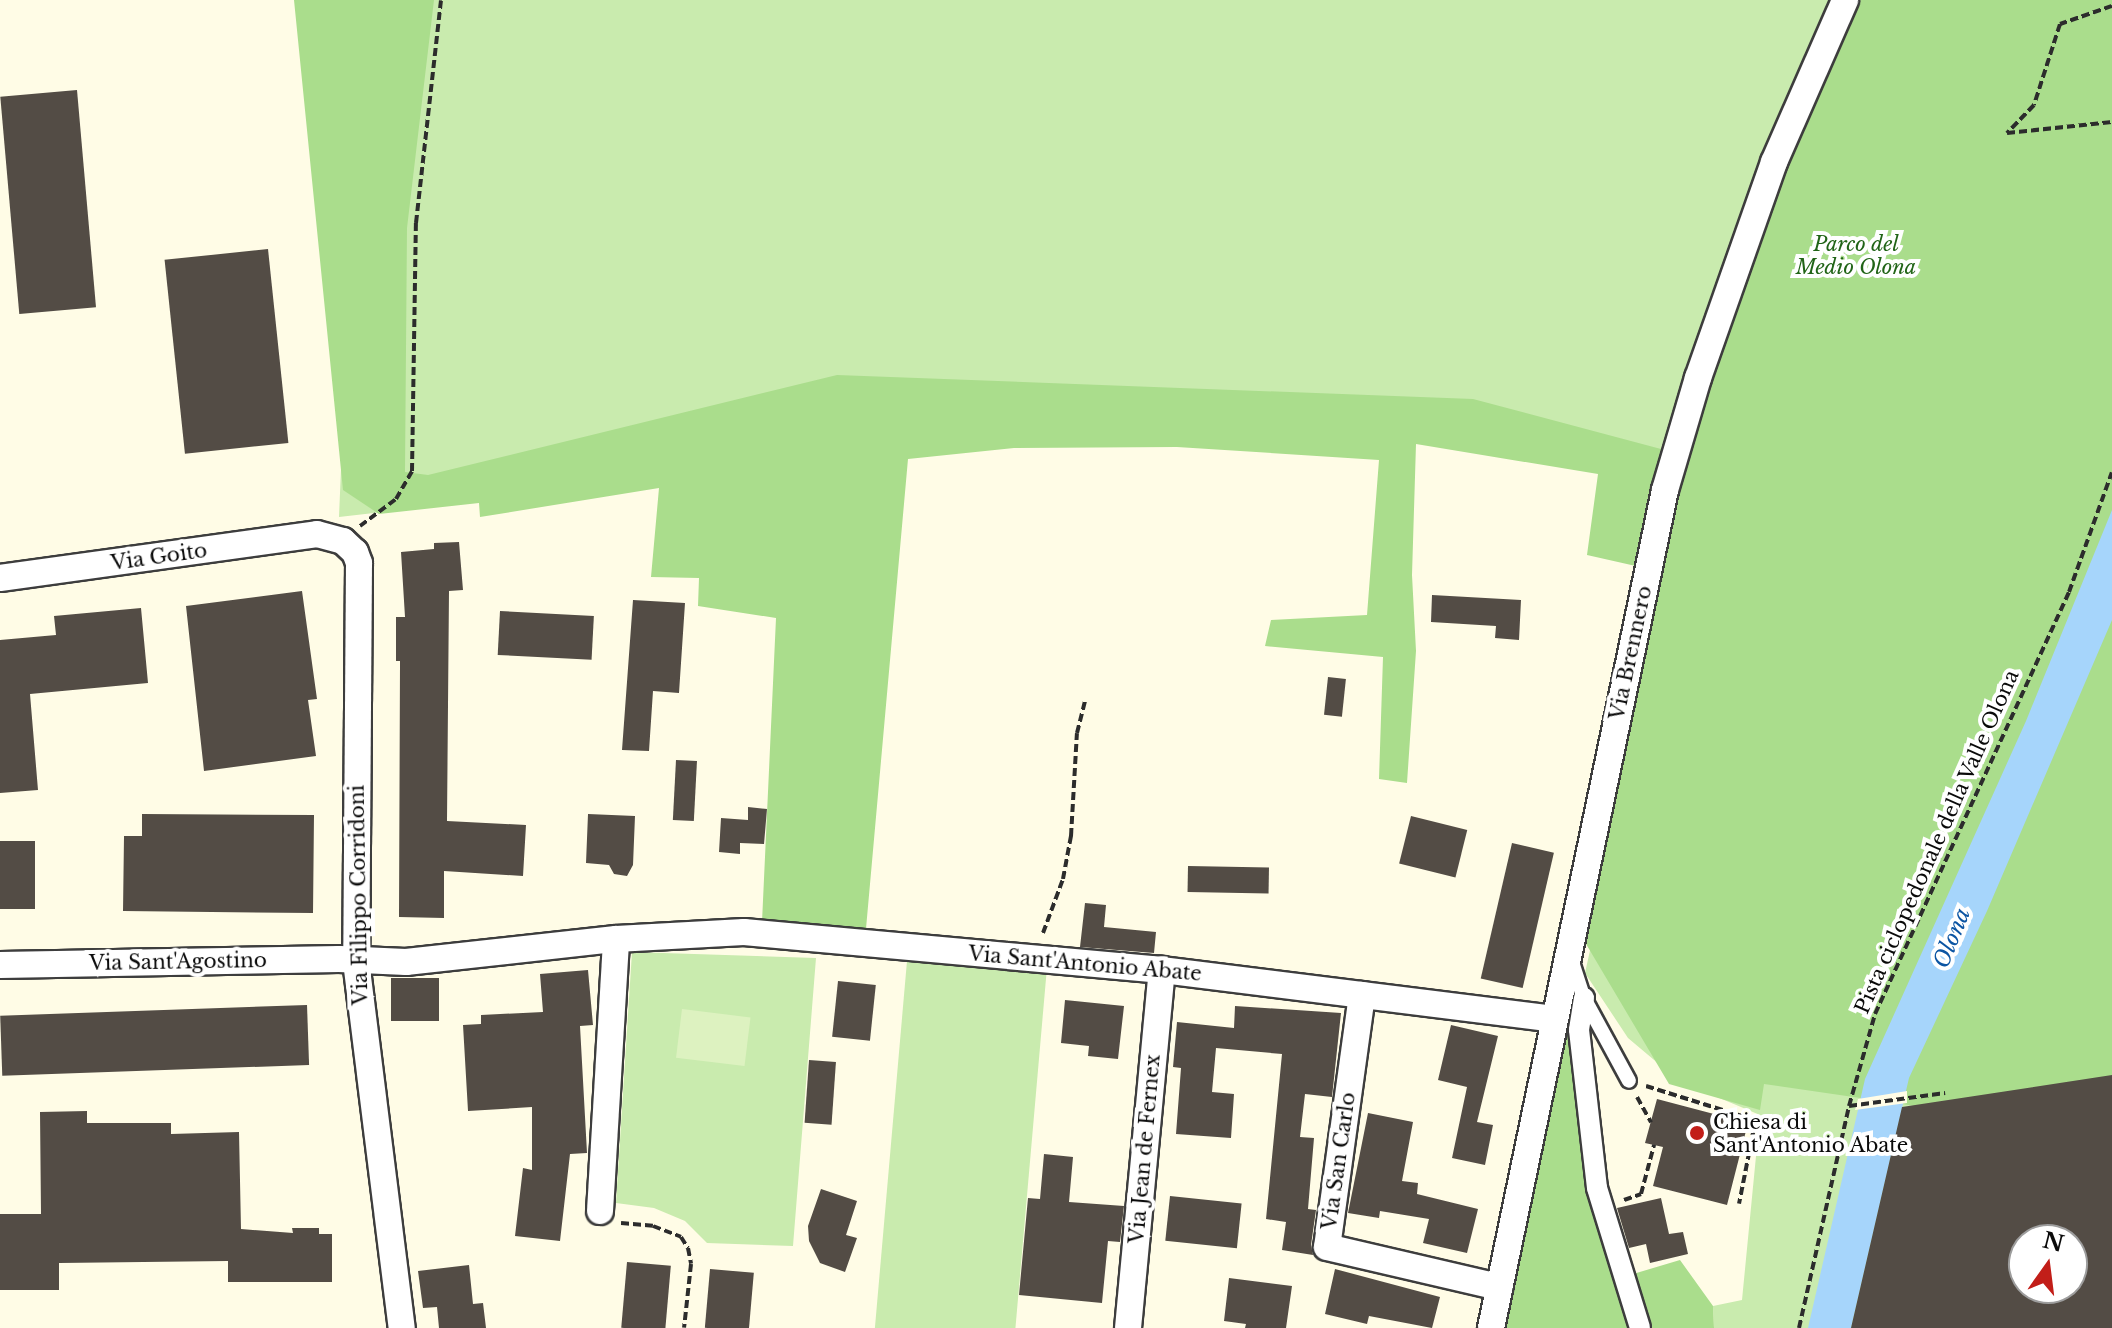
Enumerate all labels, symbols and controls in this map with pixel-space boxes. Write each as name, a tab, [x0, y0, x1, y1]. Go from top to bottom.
park label: Parco del Medio Olona	[1796, 233, 1916, 280]
street label: Via Goito	[109, 538, 209, 576]
street label: Via Brennero	[1605, 584, 1657, 722]
street label: Pista ciclopedonale della Valle Olona	[1850, 666, 2024, 1018]
street label: Via Filippo Corridoni	[345, 784, 373, 1006]
water label: Olona	[1928, 904, 1976, 972]
street label: Via Sant'Antonio Abate	[967, 942, 1203, 986]
street label: Via Sant'Agostino	[89, 948, 267, 976]
street label: Via Jean de Fernex	[1125, 1053, 1165, 1245]
street label: Via San Carlo	[1317, 1091, 1361, 1231]
place label: Chiesa di Sant'Antonio Abate	[1713, 1110, 1909, 1157]
marker: Chiesa di Sant'Antonio Abate	[1688, 1124, 1706, 1142]
north arrow	[2008, 1224, 2088, 1304]
text: N	[2040, 1227, 2067, 1258]

